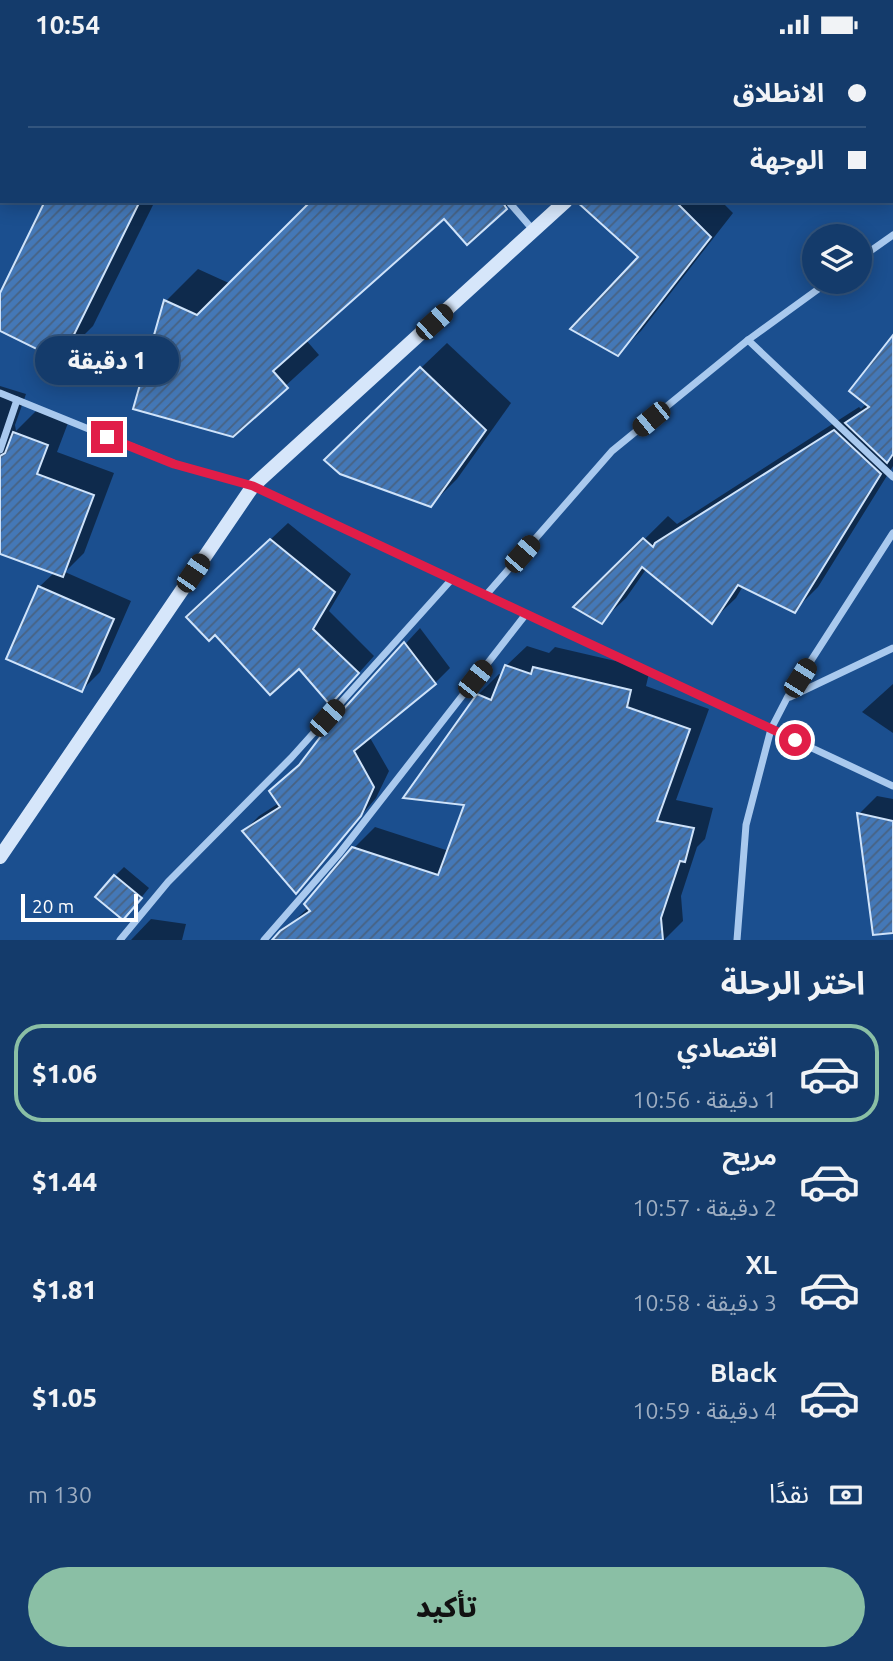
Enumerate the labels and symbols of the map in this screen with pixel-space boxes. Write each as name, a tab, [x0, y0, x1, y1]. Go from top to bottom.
car	[412, 300, 457, 344]
callout: 1 دقيقة	[35, 335, 179, 385]
car	[629, 398, 674, 440]
route end	[91, 421, 123, 453]
car	[501, 531, 544, 577]
car	[173, 550, 214, 596]
car	[780, 655, 821, 701]
car	[454, 656, 497, 702]
car	[306, 695, 349, 741]
route start	[779, 724, 811, 756]
scale bar	[21, 891, 138, 923]

